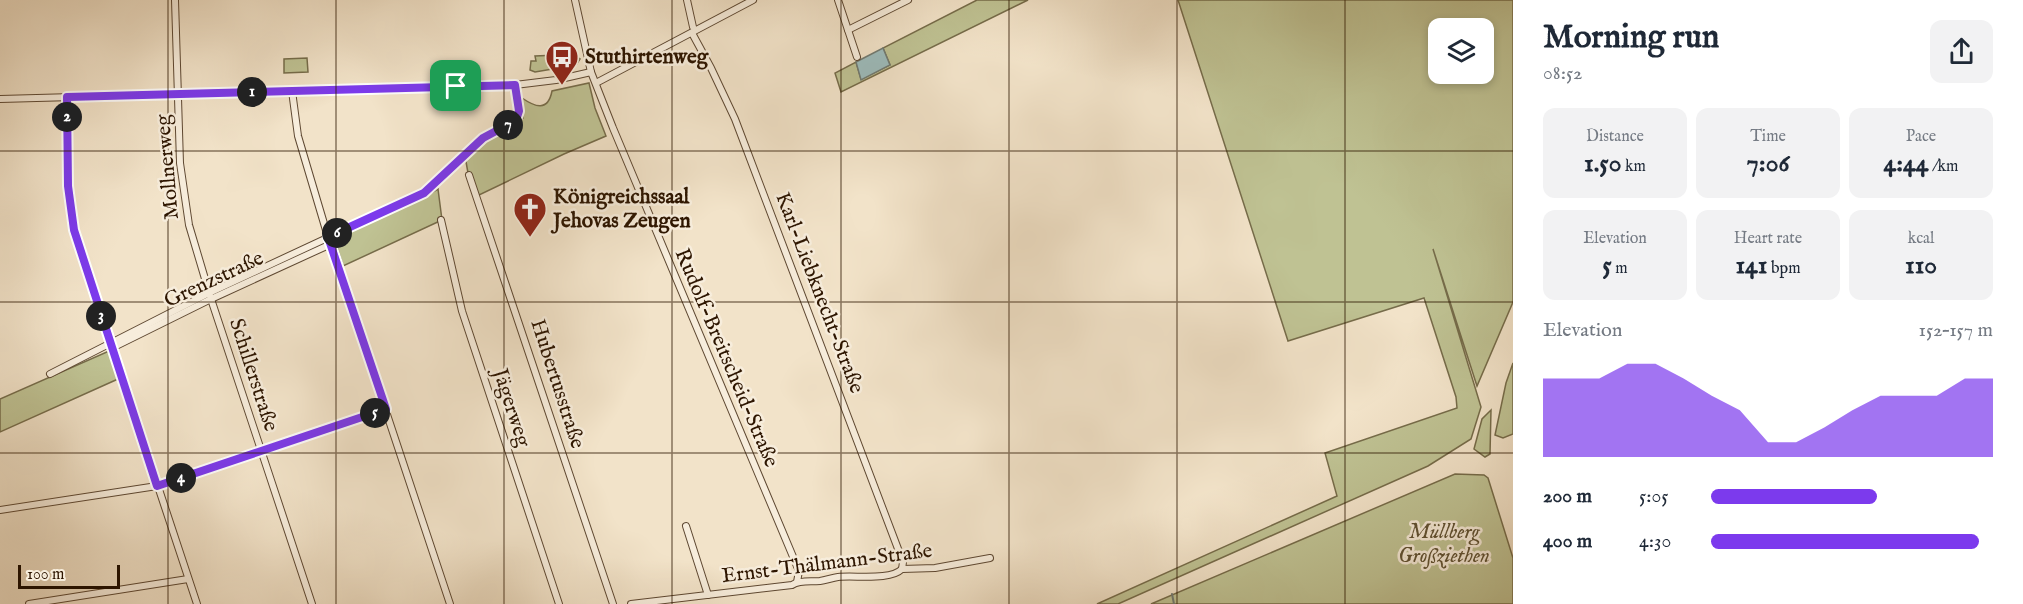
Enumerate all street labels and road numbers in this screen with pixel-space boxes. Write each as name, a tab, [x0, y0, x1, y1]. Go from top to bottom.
street label: Mollnerweg	[150, 113, 186, 221]
street label: Karl-Liebknecht-Straße	[768, 189, 870, 398]
street label: Rudolf-Breitscheid-Straße	[668, 244, 785, 472]
street label: Grenzstraße	[160, 245, 268, 315]
street label: Schillerstraße	[222, 315, 284, 435]
street label: Hubertusstraße	[523, 316, 591, 452]
street label: Jägerweg	[485, 364, 536, 451]
street label: Ernst-Thälmann-Straße	[720, 538, 934, 590]

